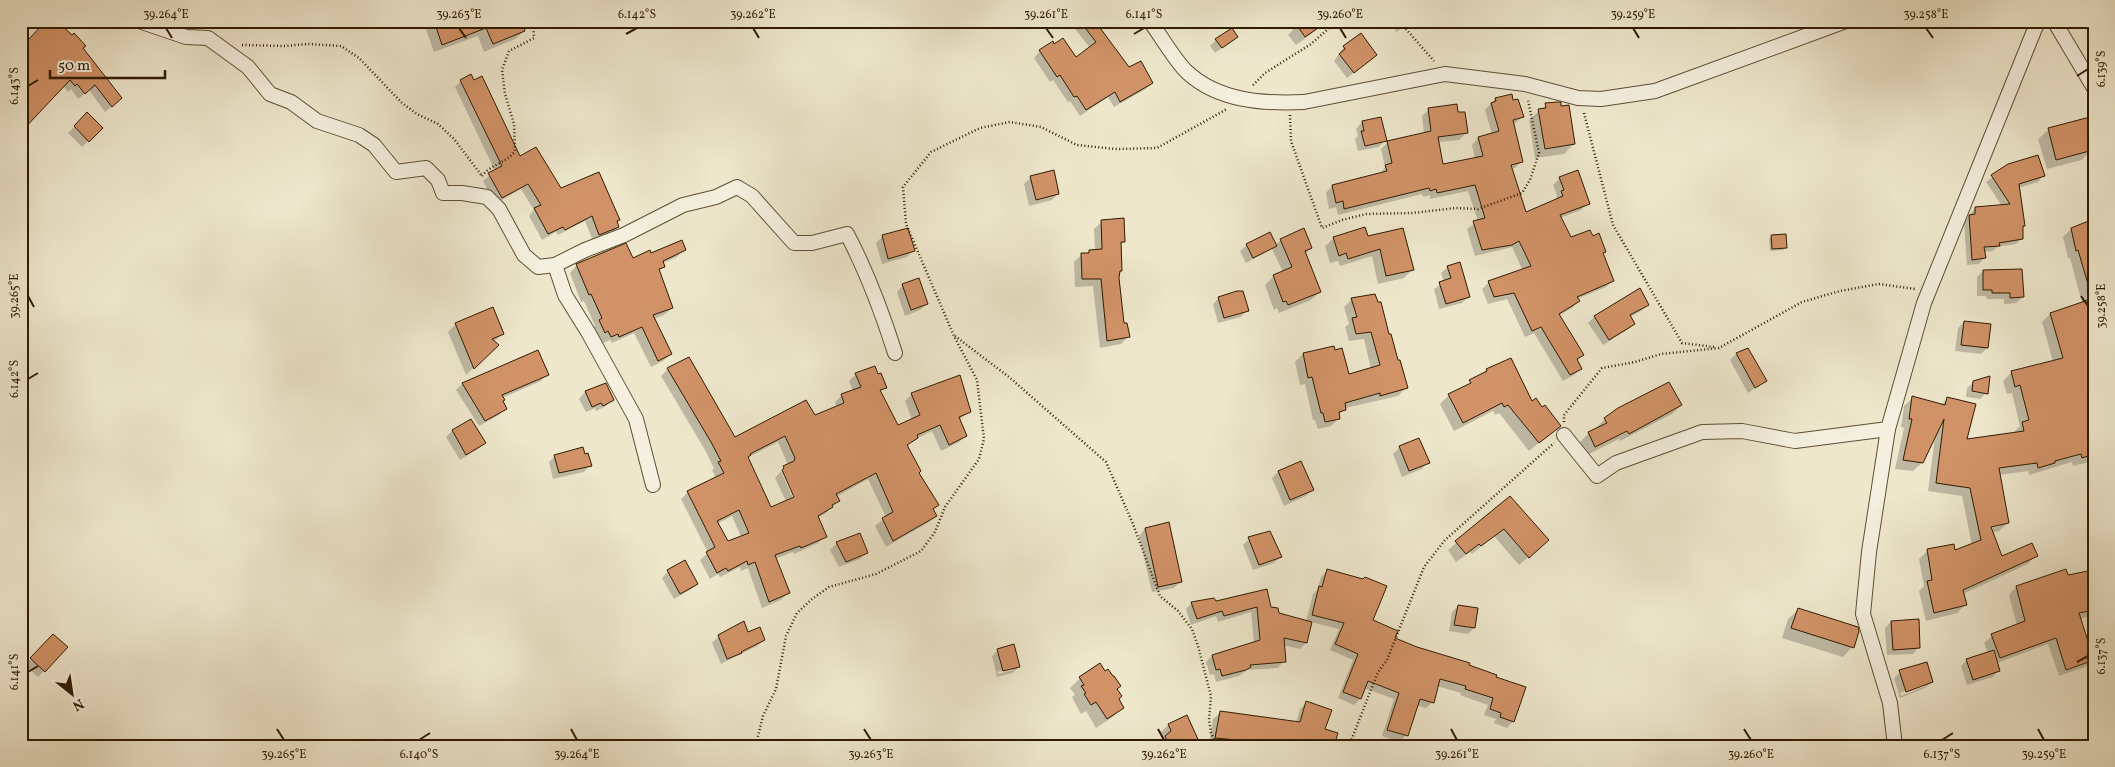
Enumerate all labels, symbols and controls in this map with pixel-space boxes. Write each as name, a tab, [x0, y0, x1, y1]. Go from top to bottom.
text: 39.264°E	[143, 7, 189, 23]
text: 39.263°E	[436, 7, 482, 23]
text: 6.142°S	[618, 7, 656, 23]
text: 39.262°E	[730, 7, 776, 23]
text: 39.261°E	[1024, 7, 1068, 23]
text: 6.141°S	[1126, 7, 1162, 23]
text: 39.260°E	[1317, 7, 1363, 23]
text: 39.259°E	[1611, 7, 1655, 23]
text: 39.258°E	[1904, 7, 1949, 23]
scale bar	[50, 48, 165, 80]
text: 6.139°S	[2094, 51, 2110, 87]
text: 50 m	[58, 56, 90, 77]
text: 6.143°S	[7, 67, 23, 105]
text: 39.265°E	[7, 274, 23, 318]
text: 39.258°E	[2094, 284, 2110, 329]
text: 6.142°S	[7, 360, 23, 398]
text: 6.137°S	[2094, 638, 2110, 674]
text: 6.141°S	[7, 654, 23, 690]
north arrow	[48, 670, 98, 720]
text: N	[69, 693, 87, 715]
text: 39.265°E	[262, 747, 306, 763]
text: 6.140°S	[400, 747, 438, 763]
text: 39.264°E	[554, 747, 600, 763]
text: 39.263°E	[848, 747, 894, 763]
text: 39.262°E	[1141, 747, 1187, 763]
text: 39.261°E	[1435, 747, 1479, 763]
text: 39.260°E	[1728, 747, 1774, 763]
text: 6.137°S	[1924, 747, 1960, 763]
text: 39.259°E	[2022, 747, 2066, 763]

